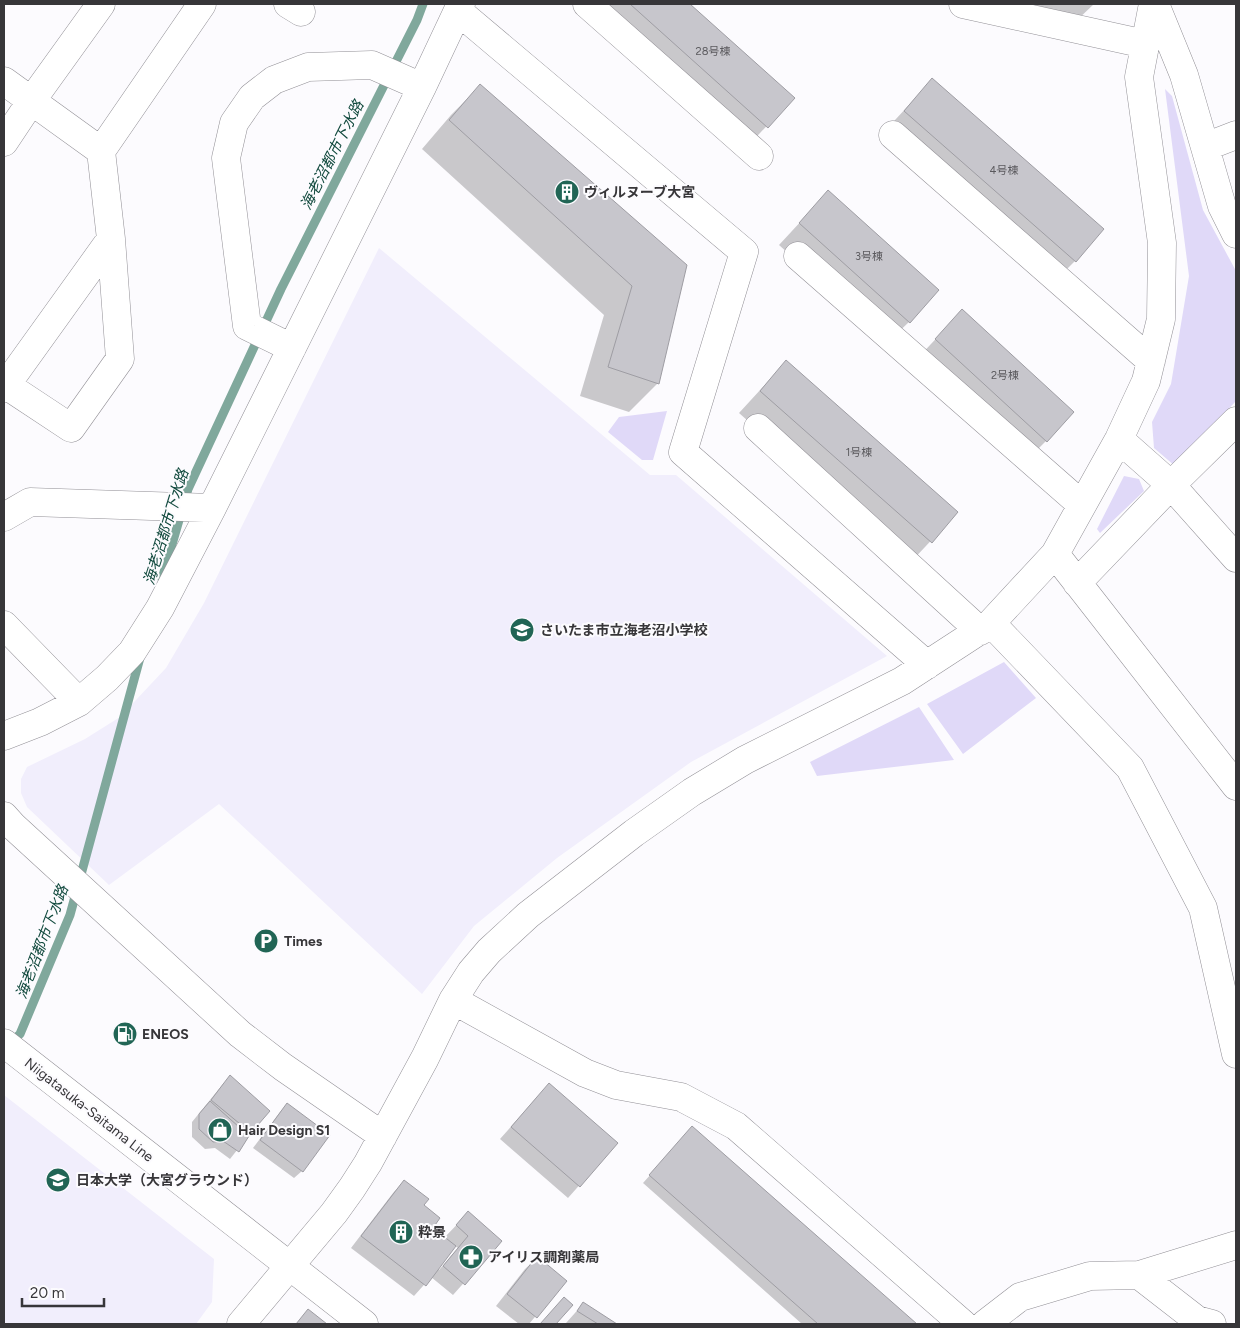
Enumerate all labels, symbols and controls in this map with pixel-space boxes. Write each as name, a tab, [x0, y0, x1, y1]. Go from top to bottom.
house number: 28号棟	[696, 45, 730, 58]
water label: 海老沼都市下水路	[297, 96, 368, 213]
house number: 4号棟	[990, 164, 1018, 177]
building icon: ヴィルヌーブ大宮	[554, 179, 580, 205]
place label: ヴィルヌーブ大宮	[584, 184, 695, 201]
house number: 3号棟	[855, 250, 883, 263]
house number: 2号棟	[991, 369, 1019, 382]
house number: 1号棟	[846, 446, 872, 459]
water label: 海老沼都市下水路	[140, 465, 193, 587]
school or university icon: さいたま市立海老沼小学校	[509, 617, 535, 643]
place label: さいたま市立海老沼小学校	[540, 622, 708, 639]
water label: 海老沼都市下水路	[12, 881, 73, 1001]
parking icon: Times	[253, 928, 279, 954]
place label: Times	[284, 933, 323, 950]
fuel station icon: ENEOS	[112, 1021, 138, 1047]
place label: ENEOS	[142, 1026, 189, 1043]
street label: Niigatasuka-Saitama Line	[21, 1054, 157, 1166]
shop icon: Hair Design S1	[207, 1117, 233, 1143]
place label: Hair Design S1	[238, 1122, 330, 1139]
school or university icon: 日本大学（大宮グラウンド）	[45, 1167, 71, 1193]
place label: 日本大学（大宮グラウンド）	[76, 1172, 258, 1189]
building icon: 粋景	[388, 1219, 414, 1245]
place label: 粋景	[418, 1224, 446, 1241]
pharmacy icon: アイリス調剤薬局	[458, 1244, 484, 1270]
place label: アイリス調剤薬局	[488, 1249, 599, 1266]
scale bar	[22, 1276, 105, 1308]
text: 20 m	[30, 1284, 64, 1302]

